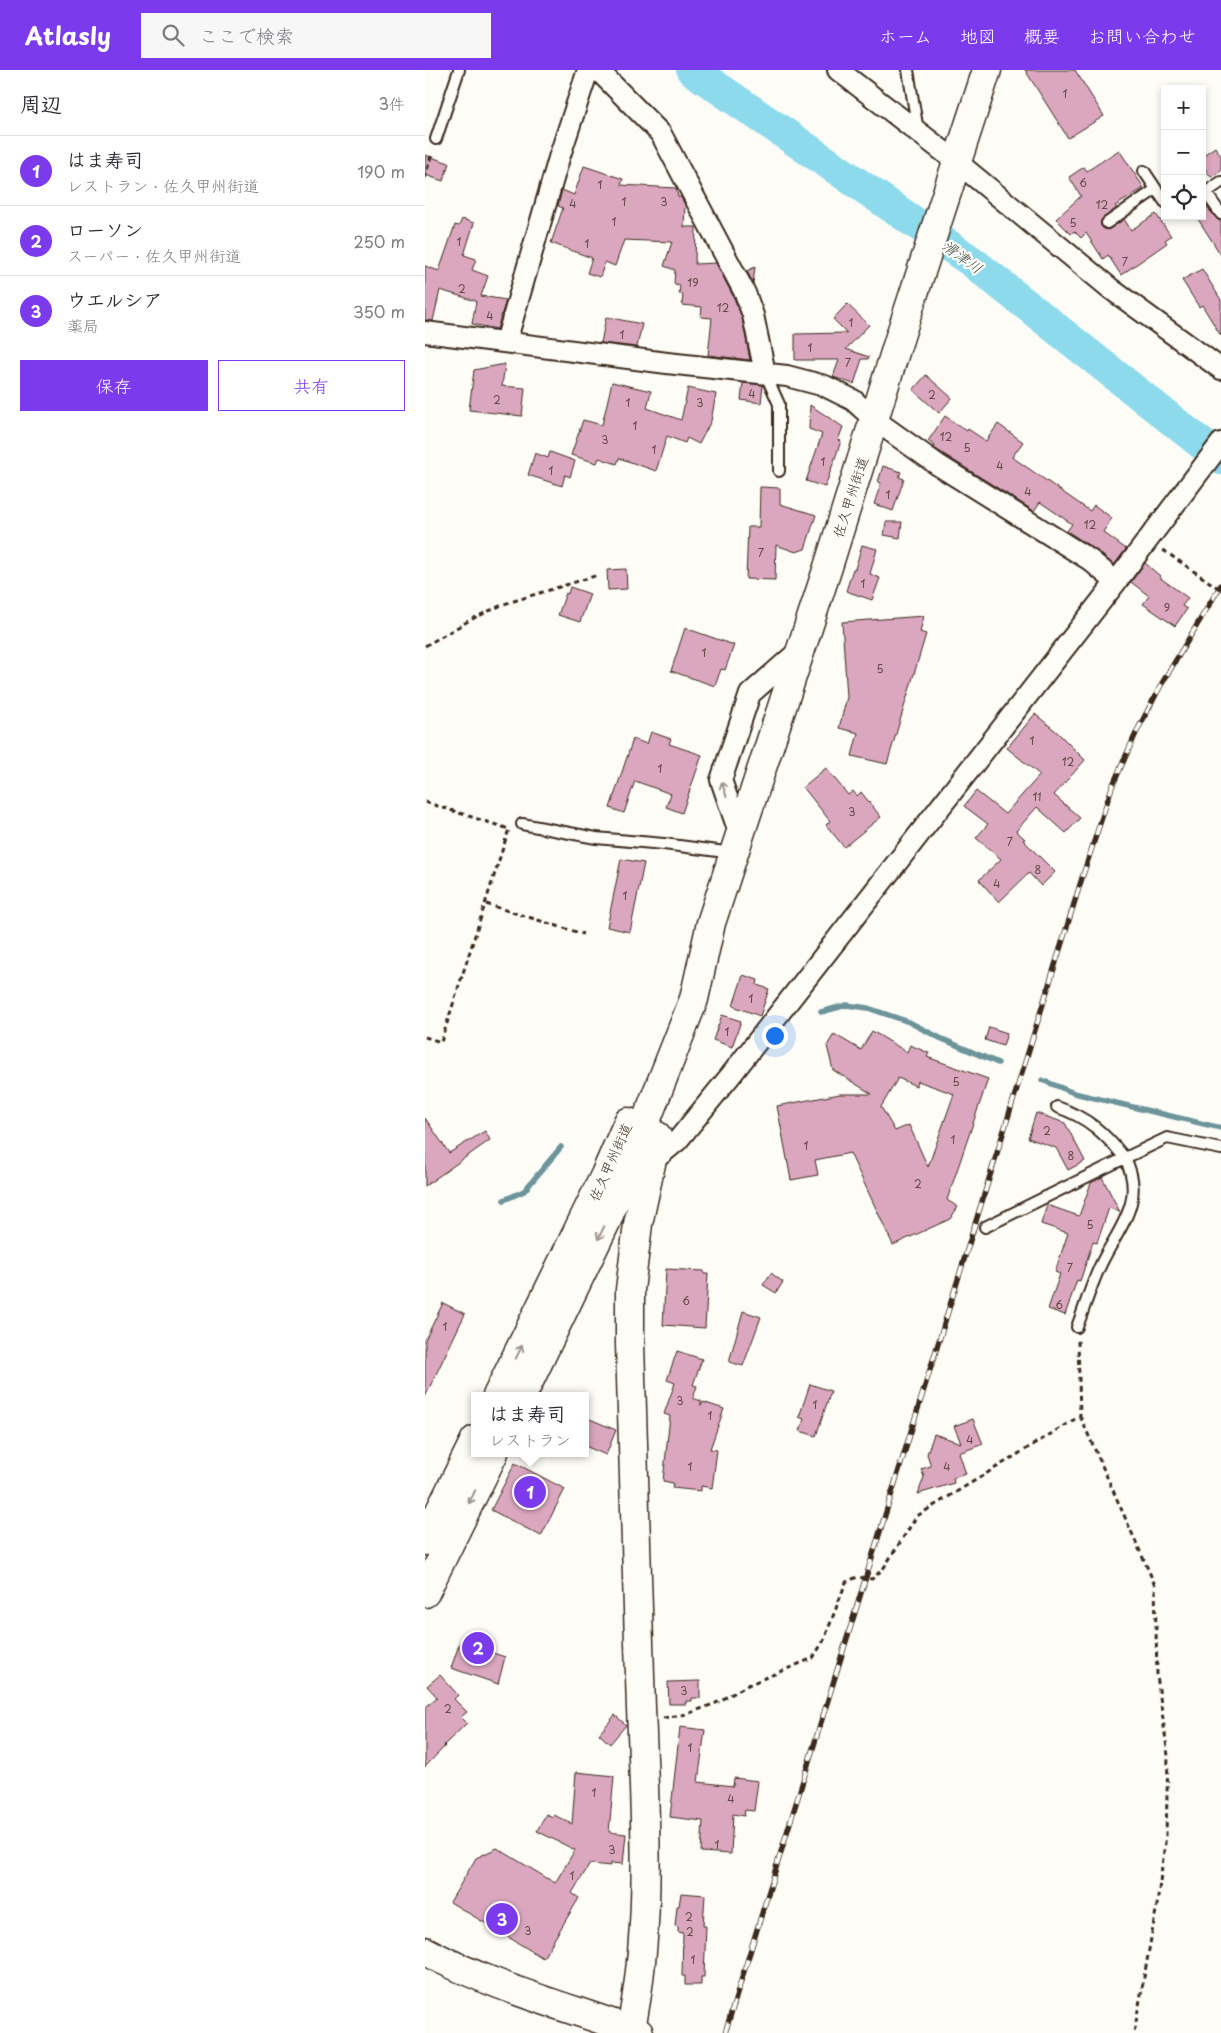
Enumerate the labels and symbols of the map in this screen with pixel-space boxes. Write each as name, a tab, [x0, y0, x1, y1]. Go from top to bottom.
house number: 1	[1063, 85, 1068, 102]
house number: 6	[1079, 174, 1087, 191]
house number: 1	[598, 176, 603, 193]
house number: 1	[622, 193, 627, 210]
house number: 3	[660, 193, 668, 210]
house number: 4	[569, 195, 577, 212]
house number: 12	[1096, 196, 1109, 213]
house number: 1	[612, 213, 617, 230]
house number: 5	[1069, 214, 1077, 231]
house number: 1	[457, 233, 462, 250]
water label: 滑津川	[938, 233, 988, 279]
house number: 1	[585, 235, 590, 252]
house number: 7	[1122, 253, 1128, 270]
house number: 19	[687, 274, 699, 291]
house number: 2	[458, 280, 466, 297]
house number: 12	[717, 299, 730, 316]
house number: 4	[486, 307, 494, 324]
house number: 1	[849, 314, 854, 331]
house number: 1	[620, 326, 625, 343]
house number: 1	[808, 339, 813, 356]
house number: 7	[845, 354, 851, 371]
house number: 4	[748, 385, 756, 402]
house number: 2	[928, 386, 936, 403]
house number: 2	[493, 391, 501, 408]
house number: 1	[626, 394, 631, 411]
house number: 3	[696, 394, 704, 411]
house number: 1	[633, 417, 638, 434]
house number: 12	[940, 428, 953, 445]
house number: 3	[601, 431, 609, 448]
house number: 5	[963, 439, 971, 456]
house number: 1	[652, 441, 657, 458]
house number: 1	[821, 453, 826, 470]
street label: 佐久甲州街道	[827, 454, 873, 540]
house number: 4	[996, 457, 1004, 474]
house number: 1	[549, 462, 554, 479]
house number: 4	[1024, 483, 1032, 500]
house number: 1	[886, 486, 891, 503]
house number: 12	[1084, 516, 1097, 533]
house number: 7	[758, 544, 764, 561]
house number: 1	[861, 575, 866, 592]
house number: 9	[1164, 599, 1170, 616]
house number: 1	[702, 644, 707, 661]
house number: 5	[876, 660, 884, 677]
house number: 1	[1030, 732, 1035, 749]
house number: 12	[1062, 753, 1075, 770]
house number: 1	[658, 760, 663, 777]
one-way arrow	[719, 782, 728, 797]
house number: 11	[1032, 788, 1042, 805]
house number: 3	[848, 803, 856, 820]
house number: 7	[1007, 833, 1013, 850]
house number: 8	[1035, 861, 1042, 878]
house number: 4	[993, 875, 1001, 892]
house number: 1	[623, 887, 628, 904]
house number: 1	[749, 990, 754, 1007]
house number: 1	[725, 1023, 730, 1040]
your location	[762, 1023, 788, 1049]
house number: 5	[952, 1073, 960, 1090]
street label: 佐久甲州街道	[583, 1119, 637, 1205]
house number: 2	[1043, 1122, 1051, 1139]
house number: 1	[951, 1131, 956, 1148]
house number: 1	[804, 1137, 809, 1154]
house number: 8	[1068, 1147, 1075, 1164]
house number: 2	[914, 1175, 922, 1192]
house number: 5	[1086, 1216, 1094, 1233]
one-way arrow	[596, 1225, 606, 1240]
house number: 7	[1067, 1259, 1073, 1276]
house number: 6	[682, 1292, 690, 1309]
house number: 6	[1055, 1296, 1063, 1313]
house number: 1	[443, 1318, 448, 1335]
one-way arrow	[515, 1345, 524, 1360]
house number: 3	[676, 1392, 684, 1409]
house number: 1	[813, 1396, 818, 1413]
house number: 1	[708, 1407, 713, 1424]
house number: 4	[966, 1431, 974, 1448]
house number: 1	[688, 1458, 693, 1475]
house number: 4	[943, 1458, 951, 1475]
pin: 1	[514, 1473, 546, 1511]
one-way arrow	[467, 1489, 476, 1504]
pin: 2	[462, 1629, 494, 1667]
house number: 3	[680, 1682, 688, 1699]
house number: 2	[444, 1700, 452, 1717]
house number: 1	[688, 1739, 693, 1756]
house number: 1	[592, 1784, 597, 1801]
house number: 4	[727, 1790, 735, 1807]
house number: 1	[715, 1836, 720, 1853]
house number: 3	[608, 1841, 616, 1858]
house number: 1	[570, 1867, 575, 1884]
pin: 3	[486, 1900, 518, 1938]
house number: 2	[685, 1908, 693, 1925]
house number: 3	[524, 1922, 532, 1939]
house number: 2	[686, 1923, 694, 1940]
house number: 1	[691, 1951, 696, 1968]

